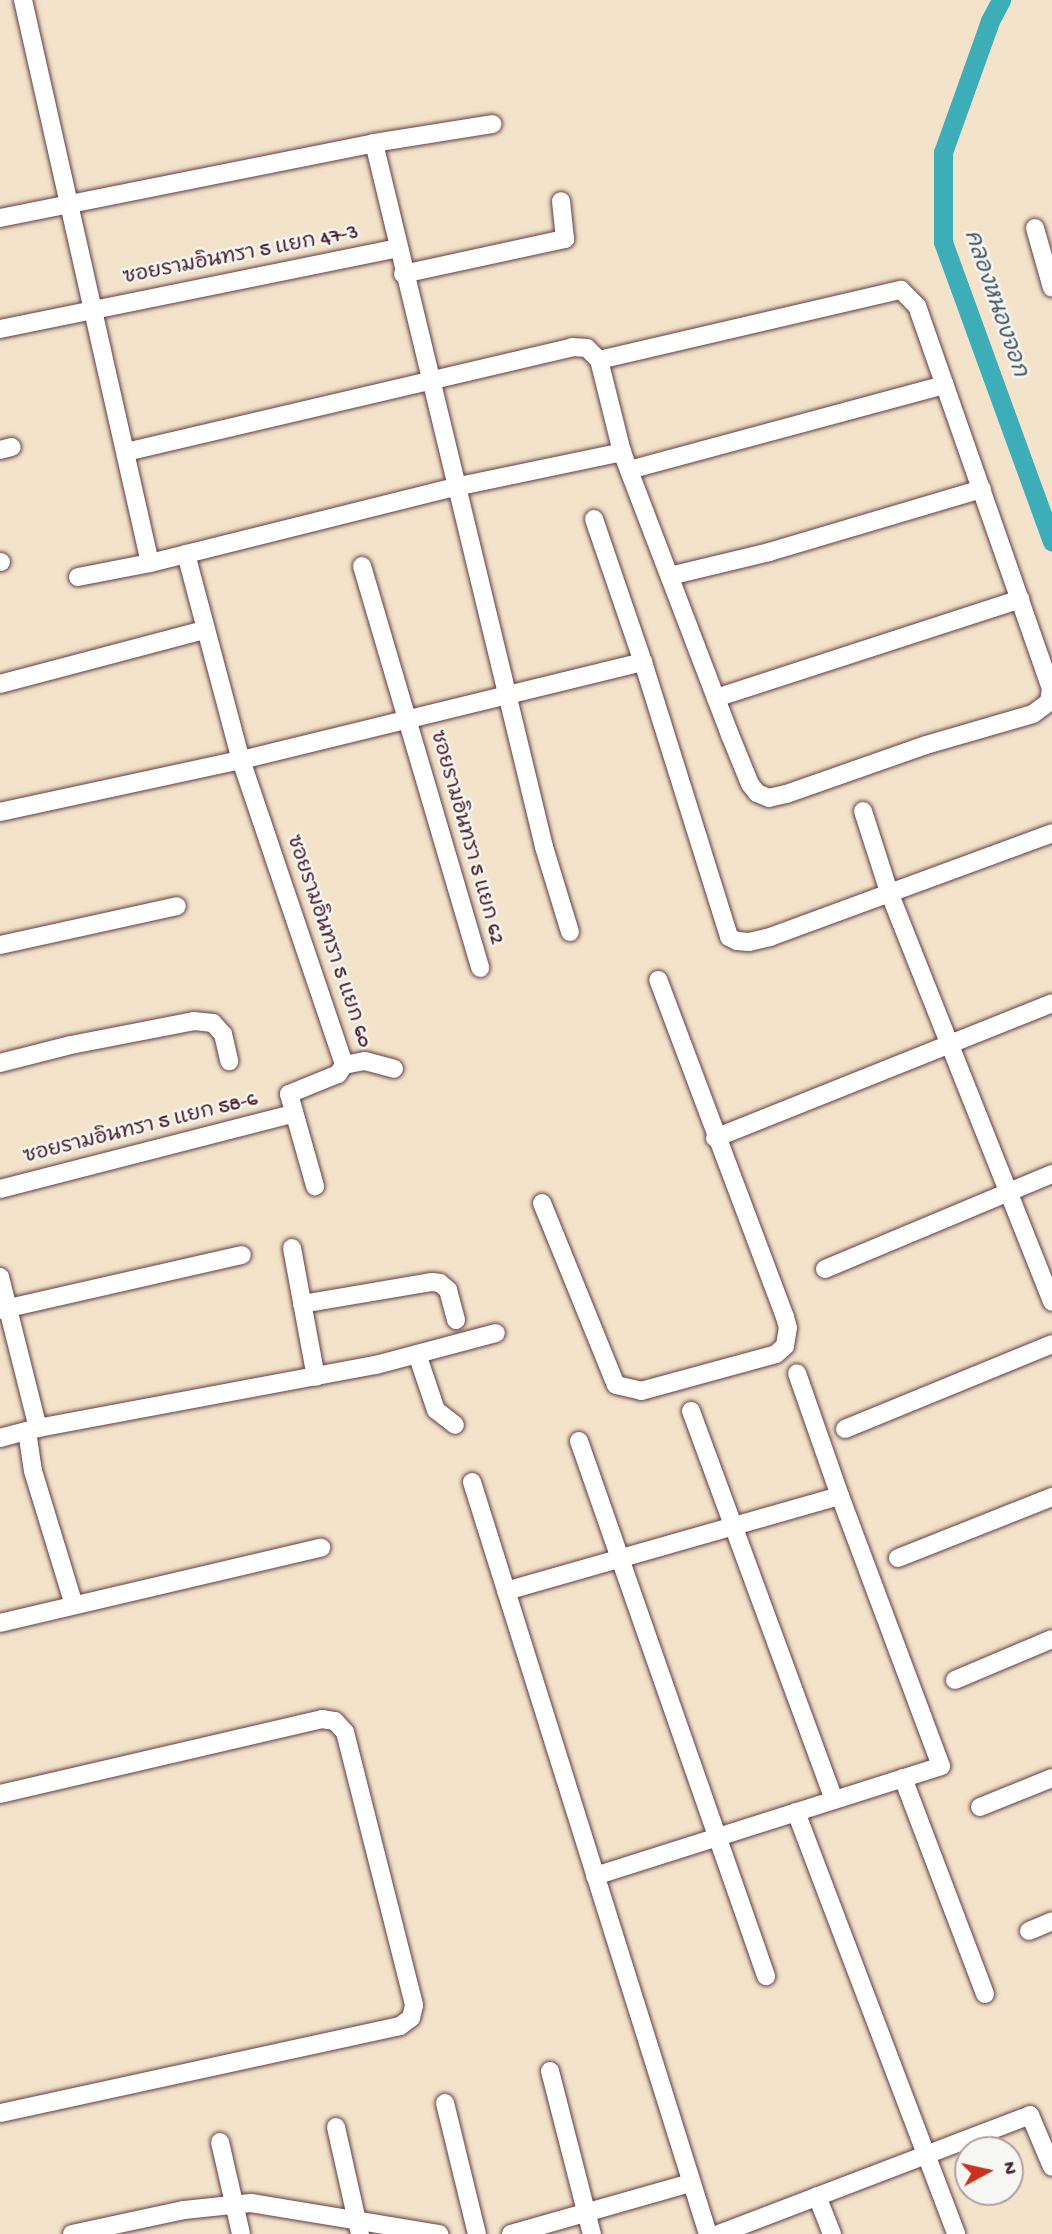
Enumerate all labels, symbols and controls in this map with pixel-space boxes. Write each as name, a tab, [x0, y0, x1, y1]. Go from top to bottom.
street label: ซอยรามอินทรา 5 แยก 47-3	[121, 222, 361, 292]
water label: คลองหนองจอก	[956, 227, 1032, 381]
street label: ซอยรามอินทรา 5 แยก 62	[422, 728, 508, 948]
street label: ซอยรามอินทรา 5 แยก 60	[279, 832, 375, 1052]
street label: ซอยรามอินทรา 5 แยก 58-6	[21, 1089, 261, 1171]
north arrow	[954, 2136, 1024, 2206]
text: N	[996, 2161, 1021, 2176]

